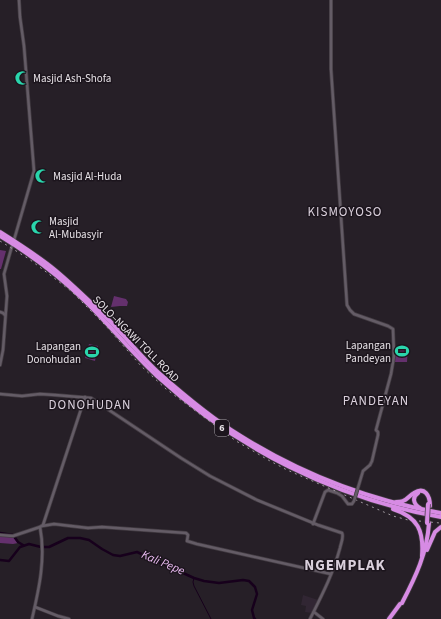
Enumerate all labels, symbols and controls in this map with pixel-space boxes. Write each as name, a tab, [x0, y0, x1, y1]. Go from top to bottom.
mosque icon: Masjid Ash-Shofa	[14, 70, 30, 86]
place label: Masjid Ash-Shofa	[33, 71, 111, 86]
mosque icon: Masjid Al-Huda	[34, 168, 50, 184]
place label: Masjid Al-Huda	[53, 169, 122, 184]
district label: KISMOYOSO	[308, 203, 382, 221]
place label: Masjid Al-Mubasyir	[49, 214, 103, 242]
mosque icon: Masjid Al-Mubasyir	[30, 219, 46, 235]
street label: SOLO–NGAWI TOLL ROAD	[90, 293, 183, 386]
place label: Lapangan Pandeyan	[346, 338, 391, 366]
place label: Lapangan Donohudan	[27, 339, 81, 367]
sports icon: Lapangan Pandeyan	[394, 343, 410, 359]
sports icon: Lapangan Donohudan	[84, 344, 100, 360]
district label: PANDEYAN	[343, 392, 409, 410]
district label: DONOHUDAN	[49, 396, 131, 414]
road number: 6	[215, 420, 229, 436]
water label: Kali Pepe	[139, 546, 188, 580]
district label: NGEMPLAK	[304, 555, 386, 576]

